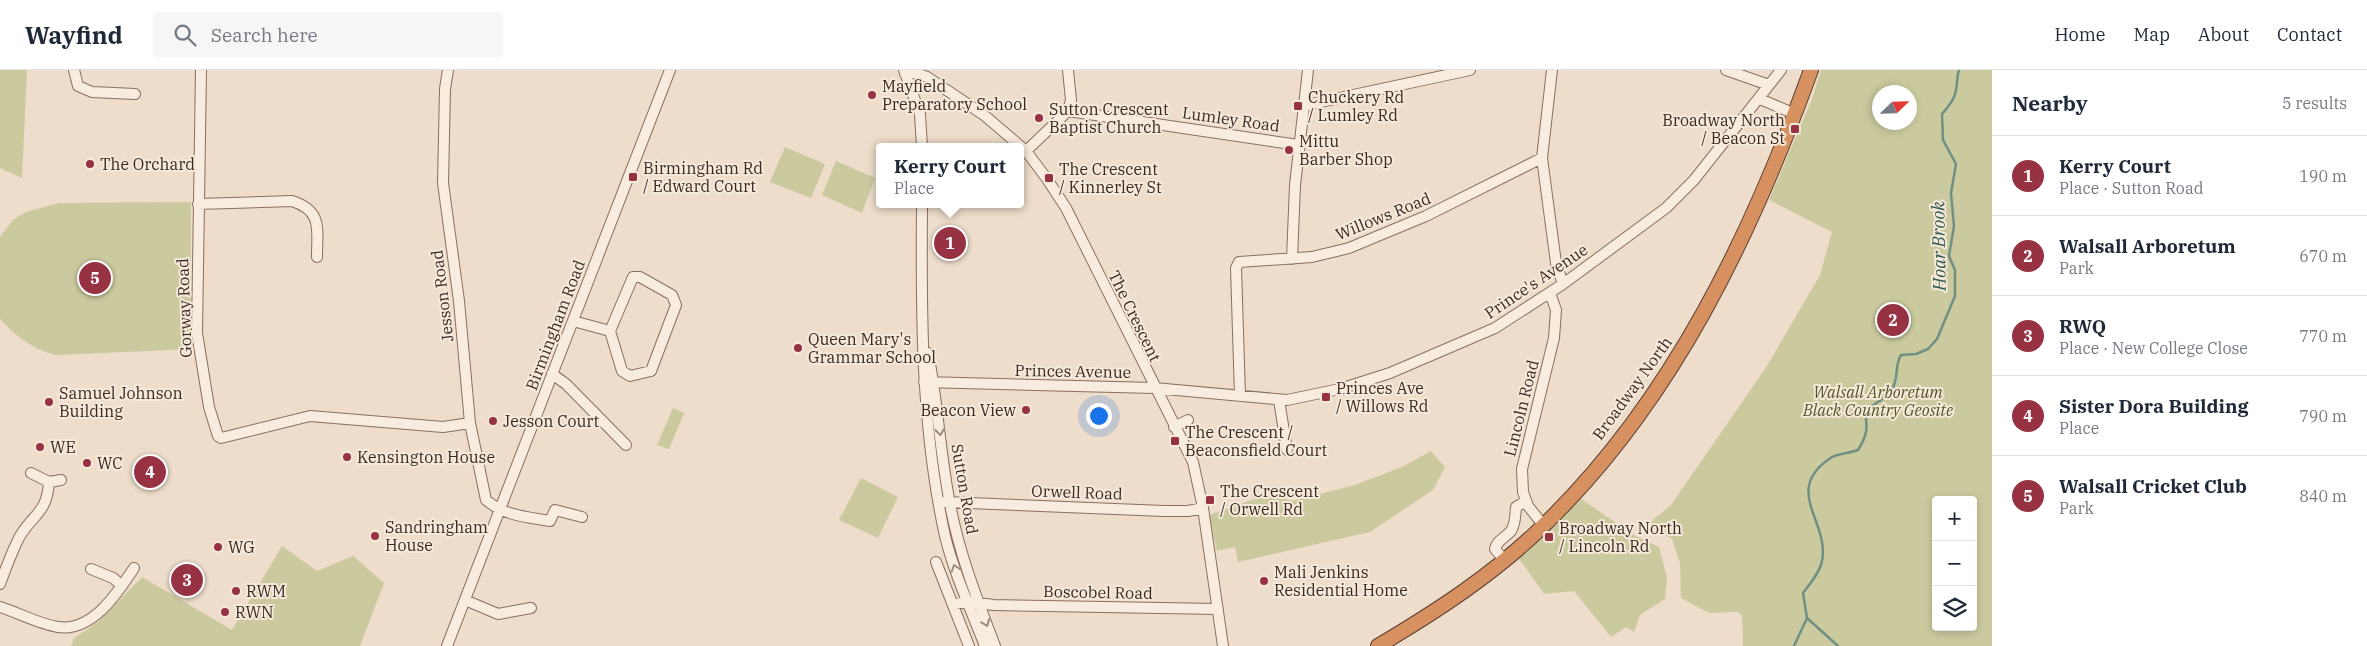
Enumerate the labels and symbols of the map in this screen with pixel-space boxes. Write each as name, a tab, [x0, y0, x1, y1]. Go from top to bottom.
place label: Mayfield Preparatory School	[882, 76, 1027, 114]
north arrow	[1872, 85, 1917, 130]
place label: Chuckery Rd / Lumley Rd	[1308, 87, 1405, 125]
marker: Mayfield Preparatory School	[866, 89, 878, 101]
place label: Sutton Crescent Baptist Church	[1049, 99, 1169, 137]
marker: Chuckery Rd / Lumley Rd	[1292, 100, 1304, 112]
street label: Lumley Road	[1181, 102, 1281, 136]
place label: Broadway North / Beacon St	[1662, 110, 1785, 148]
marker: Sutton Crescent Baptist Church	[1033, 112, 1045, 124]
marker: Broadway North / Beacon St	[1789, 123, 1801, 135]
place label: Mittu Barber Shop	[1299, 131, 1393, 169]
marker: Mittu Barber Shop	[1283, 144, 1295, 156]
place label: The Orchard	[100, 154, 195, 174]
marker: The Orchard	[84, 158, 96, 170]
place label: Birmingham Rd / Edward Court	[643, 158, 763, 196]
place label: The Crescent / Kinnerley St	[1059, 159, 1162, 197]
marker: Birmingham Rd / Edward Court	[627, 171, 639, 183]
marker: The Crescent / Kinnerley St	[1043, 172, 1055, 184]
street label: Willows Road	[1332, 188, 1434, 244]
water label: Hoar Brook	[1926, 201, 1951, 292]
pin: 1	[934, 224, 966, 262]
street label: Prince's Avenue	[1481, 239, 1591, 323]
street label: Jesson Road	[426, 249, 458, 343]
street label: Birmingham Road	[521, 257, 589, 393]
street label: Gorway Road	[172, 258, 196, 358]
pin: 5	[79, 259, 111, 297]
street label: The Crescent	[1104, 267, 1166, 365]
pin: 2	[1877, 301, 1909, 339]
place label: Queen Mary's Grammar School	[808, 329, 936, 367]
street label: Broadway North	[1588, 332, 1676, 444]
marker: Queen Mary's Grammar School	[792, 342, 804, 354]
street label: Lincoln Road	[1499, 357, 1543, 458]
street label: Princes Avenue	[1015, 360, 1131, 382]
place label: Princes Ave / Willows Rd	[1336, 378, 1429, 416]
park label: Walsall Arboretum Black Country Geosite	[1802, 382, 1953, 420]
place label: Samuel Johnson Building	[59, 383, 183, 421]
marker: Princes Ave / Willows Rd	[1320, 391, 1332, 403]
marker: Samuel Johnson Building	[43, 396, 55, 408]
place label: Beacon View	[920, 400, 1017, 420]
your location	[1086, 403, 1112, 429]
marker: Beacon View	[1020, 404, 1032, 416]
place label: Jesson Court	[503, 411, 600, 431]
marker: Jesson Court	[487, 415, 499, 427]
place label: The Crescent / Beaconsfield Court	[1185, 422, 1328, 460]
one-way arrow	[935, 427, 945, 436]
marker: The Crescent / Beaconsfield Court	[1169, 435, 1181, 447]
place label: WE	[50, 437, 76, 457]
marker: WE	[34, 441, 46, 453]
street label: Sutton Road	[947, 442, 983, 536]
place label: Kensington House	[357, 447, 495, 467]
marker: Kensington House	[341, 451, 353, 463]
place label: WC	[97, 453, 123, 473]
pin: 4	[134, 453, 166, 491]
marker: WC	[81, 457, 93, 469]
street label: Orwell Road	[1031, 480, 1123, 504]
place label: The Crescent / Orwell Rd	[1220, 481, 1319, 519]
marker: The Crescent / Orwell Rd	[1204, 494, 1216, 506]
place label: Sandringham House	[385, 517, 488, 555]
place label: Broadway North / Lincoln Rd	[1559, 518, 1682, 556]
marker: Sandringham House	[369, 530, 381, 542]
marker: Broadway North / Lincoln Rd	[1543, 531, 1555, 543]
place label: WG	[228, 537, 255, 557]
marker: WG	[212, 541, 224, 553]
pin: 3	[171, 561, 203, 599]
place label: Mali Jenkins Residential Home	[1274, 562, 1408, 600]
one-way arrow	[951, 564, 961, 572]
marker: Mali Jenkins Residential Home	[1258, 575, 1270, 587]
place label: RWM	[246, 581, 286, 601]
street label: Boscobel Road	[1043, 581, 1153, 603]
marker: RWM	[230, 585, 242, 597]
place label: RWN	[235, 602, 273, 622]
marker: RWN	[219, 606, 231, 618]
one-way arrow	[980, 618, 990, 627]

